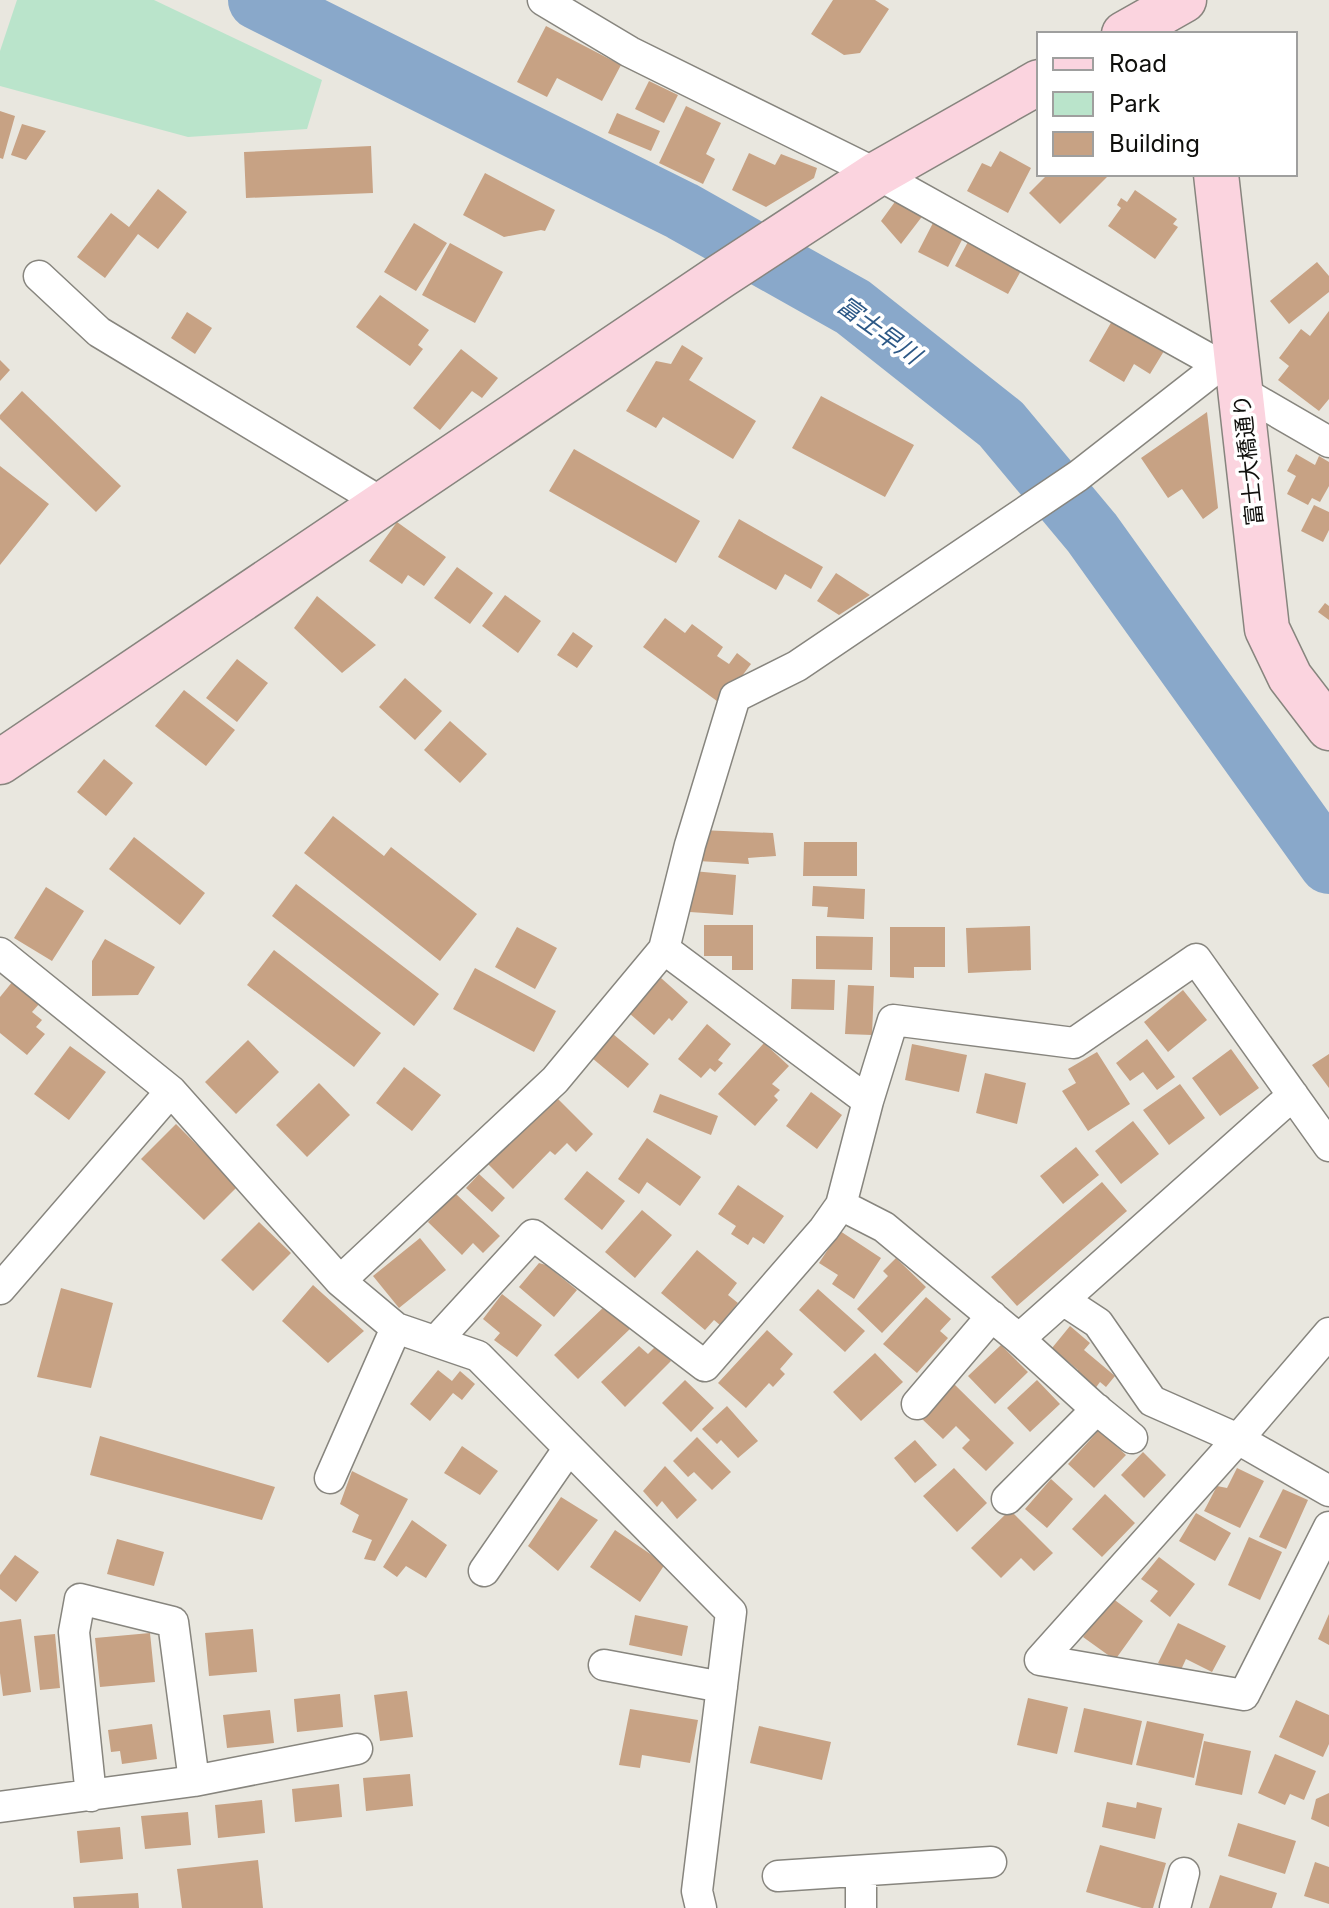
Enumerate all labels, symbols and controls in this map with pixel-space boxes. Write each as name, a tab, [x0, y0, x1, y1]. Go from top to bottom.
legend	[1037, 32, 1297, 176]
text: Road	[1109, 49, 1167, 78]
text: Park	[1109, 89, 1160, 118]
text: Building	[1109, 129, 1200, 158]
water label: 富士早川	[832, 290, 929, 372]
street label: 富士大橋通り	[1228, 393, 1268, 527]

